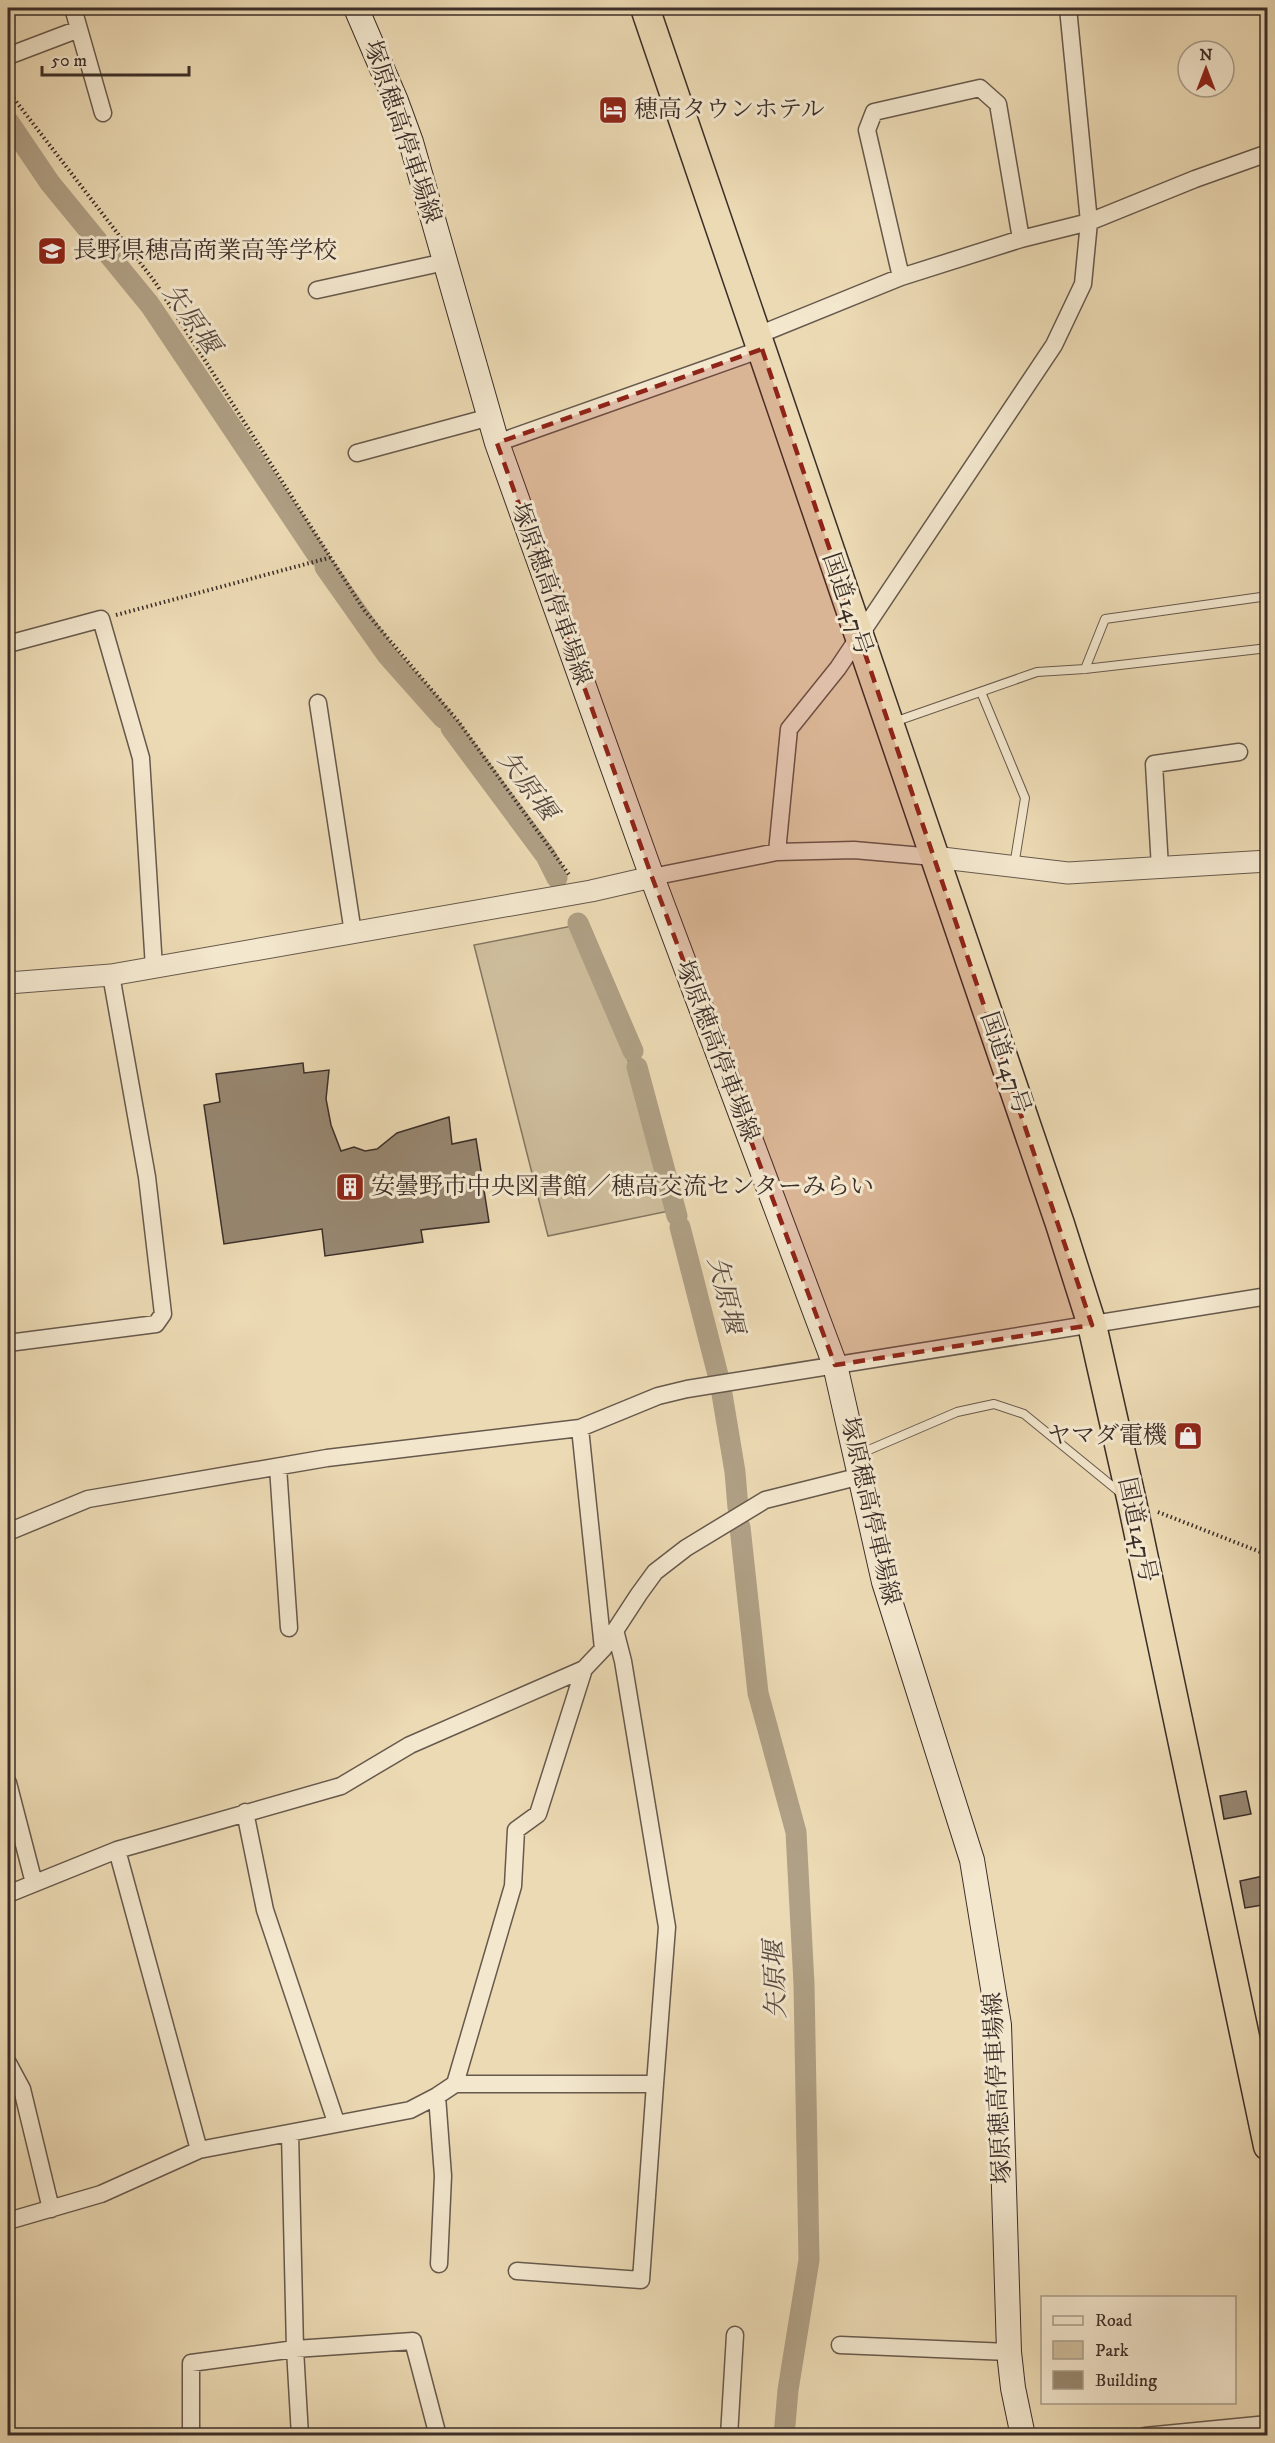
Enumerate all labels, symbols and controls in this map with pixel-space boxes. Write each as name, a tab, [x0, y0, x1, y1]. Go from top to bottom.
street label: 塚原穂高停車場線	[357, 36, 447, 228]
scale bar	[42, 39, 189, 77]
north arrow	[1176, 39, 1236, 99]
text: N	[1199, 45, 1213, 65]
text: 50 m	[51, 50, 87, 72]
hotel icon: 穂高タウンホテル	[597, 94, 629, 126]
place label: 穂高タウンホテル	[634, 95, 825, 125]
school or university icon: 長野県穂高商業高等学校	[36, 235, 68, 267]
place label: 長野県穂高商業高等学校	[73, 236, 337, 266]
water label: 矢原堰	[155, 278, 229, 364]
street label: 塚原穂高停車場線	[504, 499, 598, 689]
street label: 国道147号	[815, 549, 879, 659]
water label: 矢原堰	[490, 745, 566, 830]
street label: 塚原穂高停車場線	[669, 956, 765, 1146]
street label: 国道147号	[973, 1008, 1037, 1118]
building icon: 安曇野市中央図書館／穂高交流センターみらい	[334, 1171, 366, 1203]
place label: 安曇野市中央図書館／穂高交流センターみらい	[371, 1172, 874, 1202]
water label: 矢原堰	[700, 1253, 751, 1341]
street label: 塚原穂高停車場線	[834, 1414, 906, 1608]
shop icon: ヤマダ電機	[1172, 1420, 1204, 1452]
place label: ヤマダ電機	[1047, 1421, 1167, 1451]
street label: 国道147号	[1111, 1475, 1163, 1585]
water label: 矢原堰	[758, 1936, 794, 2020]
street label: 塚原穂高停車場線	[978, 1991, 1018, 2185]
legend	[1041, 2296, 1236, 2404]
text: Road	[1095, 2310, 1132, 2332]
text: Park	[1095, 2340, 1129, 2362]
text: Building	[1095, 2370, 1157, 2392]

